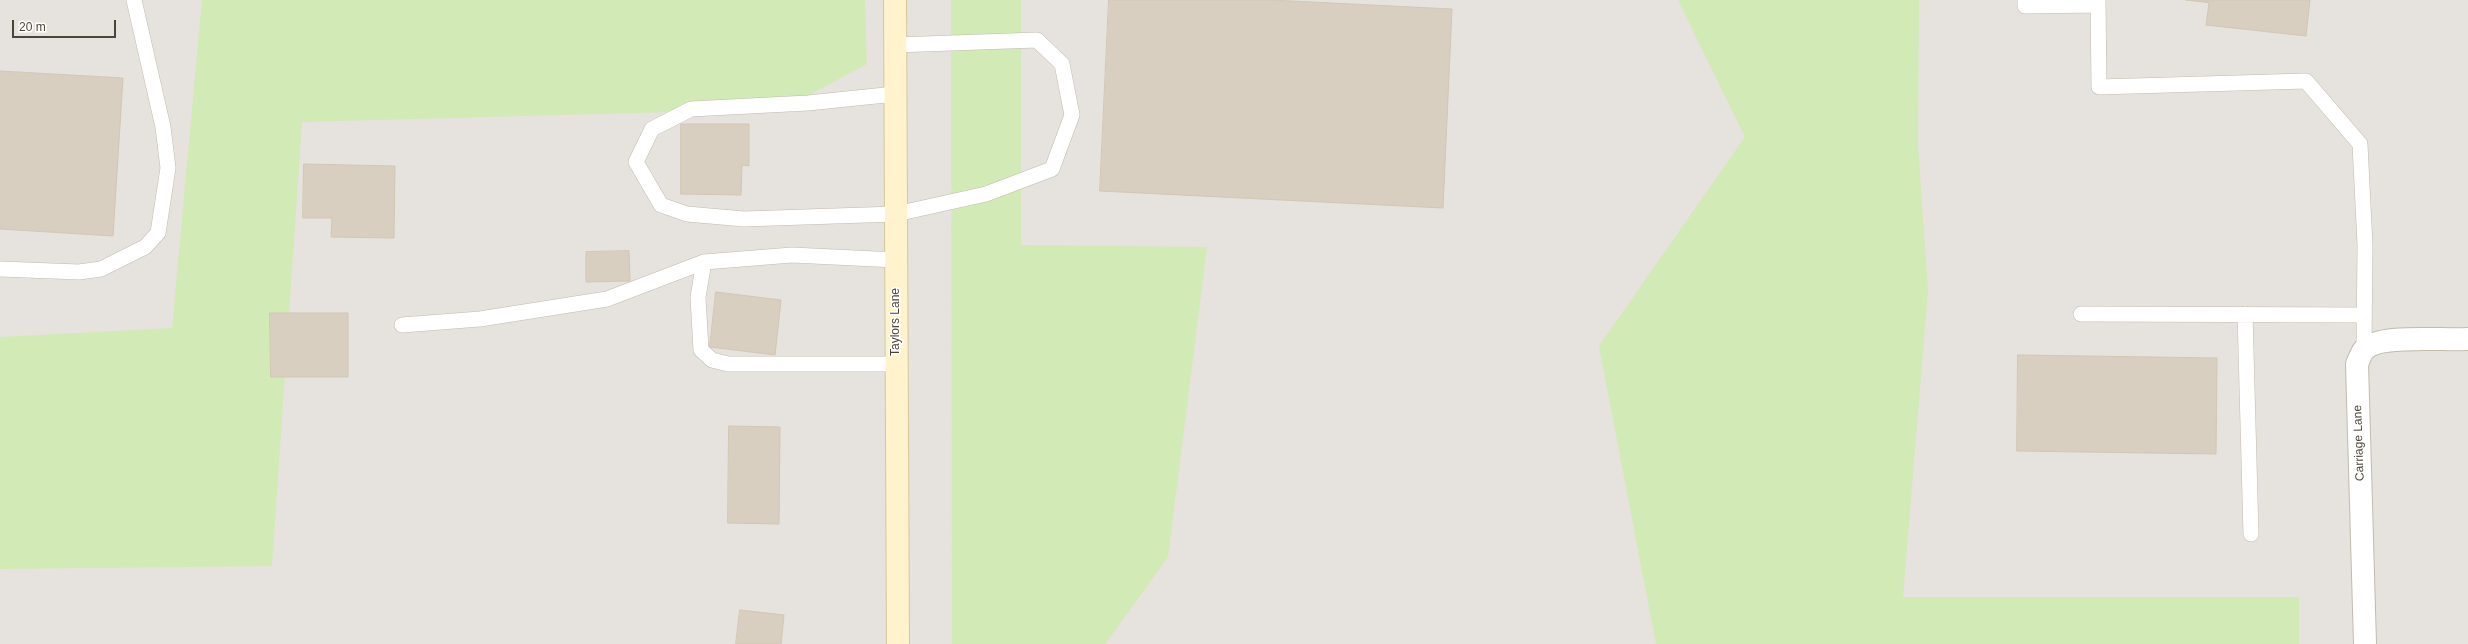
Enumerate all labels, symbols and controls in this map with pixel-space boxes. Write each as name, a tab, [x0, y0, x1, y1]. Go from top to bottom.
scale bar	[14, 12, 118, 38]
text: 20 m	[19, 20, 46, 34]
street label: Taylors Lane	[889, 288, 903, 356]
street label: Carriage Lane	[2350, 405, 2368, 481]

